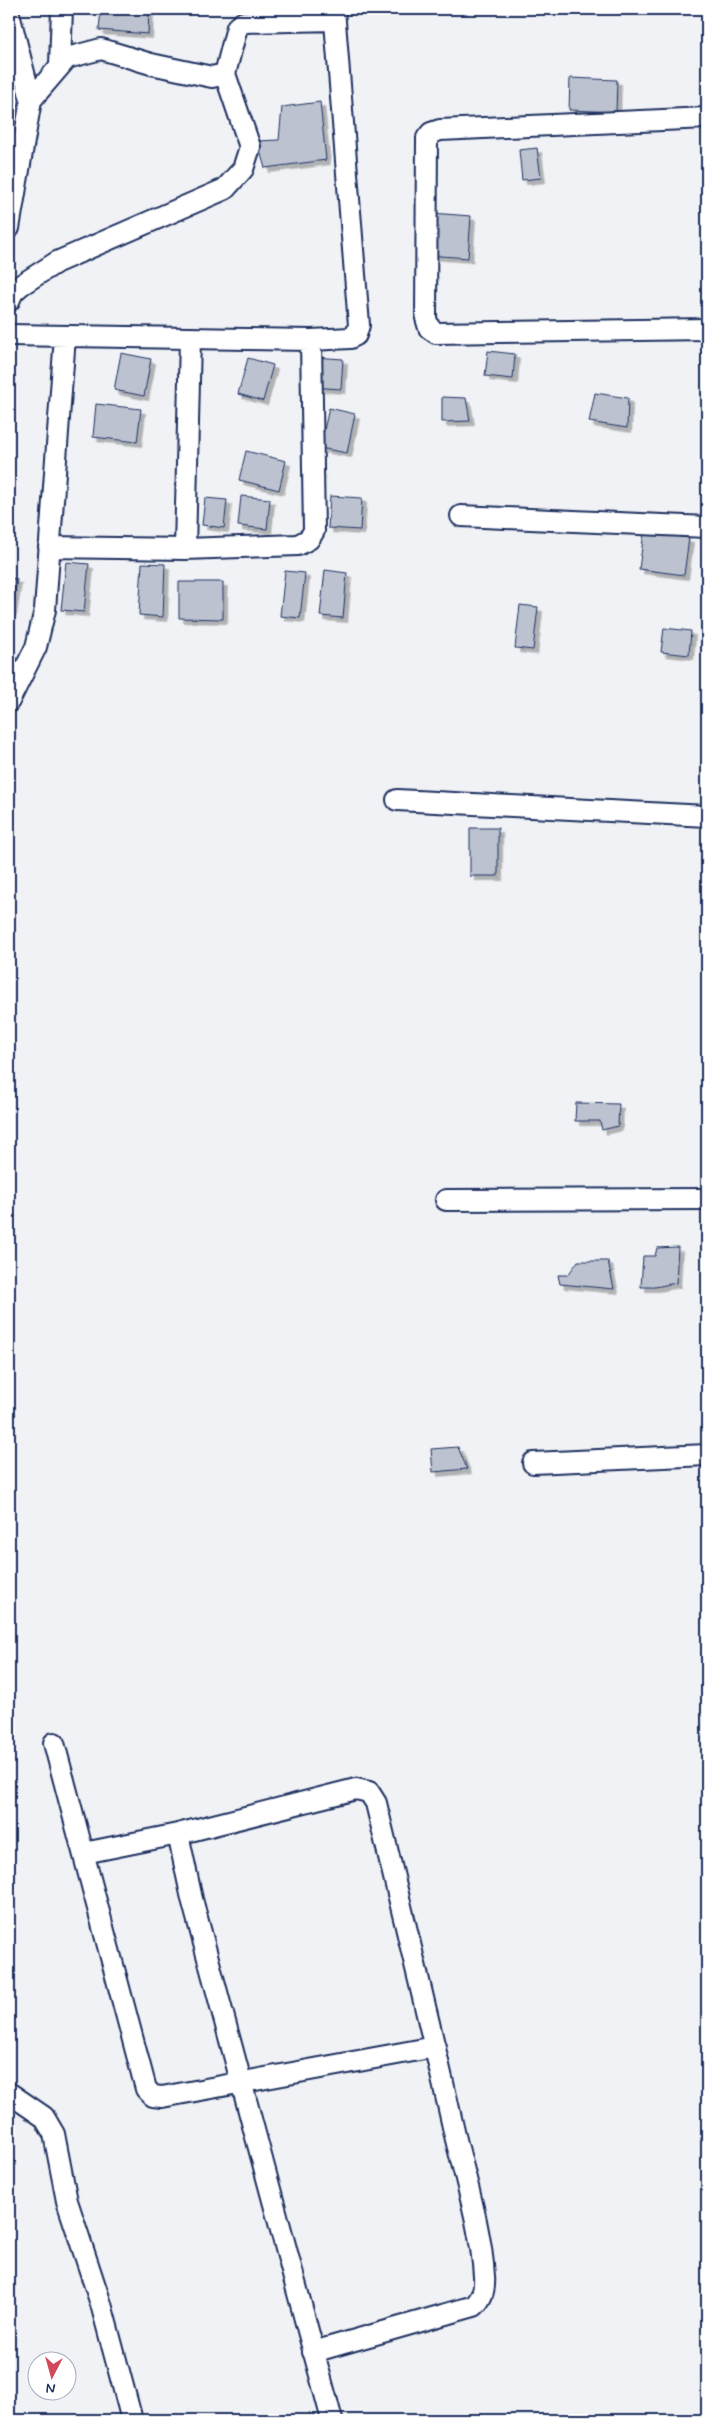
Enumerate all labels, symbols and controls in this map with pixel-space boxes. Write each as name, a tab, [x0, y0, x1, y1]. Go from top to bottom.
north arrow	[28, 2352, 78, 2402]
text: N	[45, 2378, 56, 2397]

